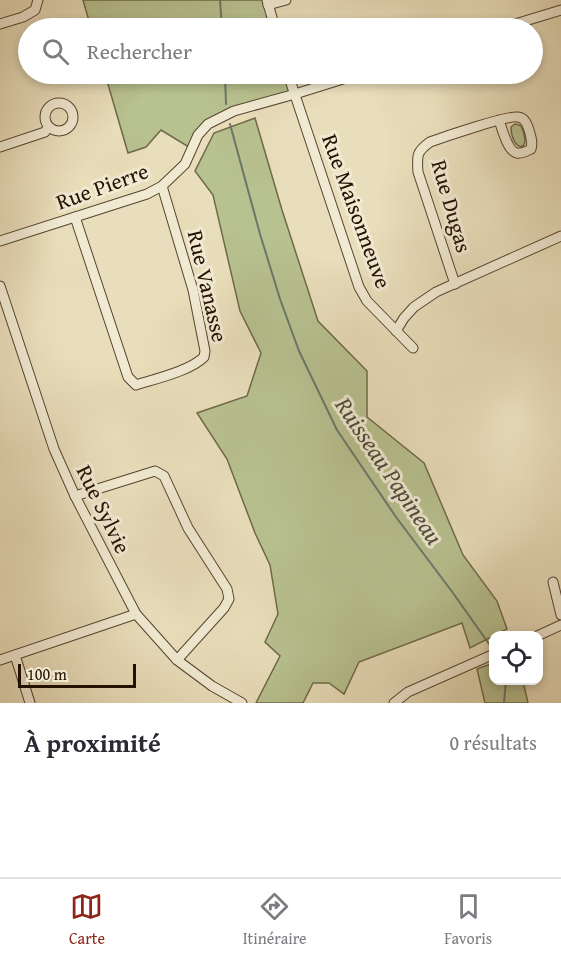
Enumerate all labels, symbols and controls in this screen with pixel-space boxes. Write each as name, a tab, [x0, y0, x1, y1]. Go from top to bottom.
search box	[18, 18, 543, 84]
icon: search	[39, 35, 72, 68]
text: Rechercher	[87, 35, 192, 67]
street label: Rue Maisonneuve	[314, 129, 400, 293]
street label: Rue Pierre	[51, 155, 153, 217]
street label: Rue Dugas	[424, 156, 480, 256]
street label: Rue Vanasse	[180, 227, 236, 345]
water label: Ruisseau Papineau	[326, 389, 452, 552]
street label: Rue Sylvie	[69, 459, 139, 559]
map controls	[489, 631, 543, 685]
button: locate	[489, 631, 543, 685]
scale bar	[18, 661, 136, 688]
text: 100 m	[27, 662, 67, 686]
text: À proximité	[24, 723, 161, 762]
text: 0 résultats	[449, 728, 537, 757]
tab: Carte	[69, 890, 105, 950]
tab: Itinéraire	[243, 890, 307, 950]
tab: Favoris	[444, 890, 492, 950]

